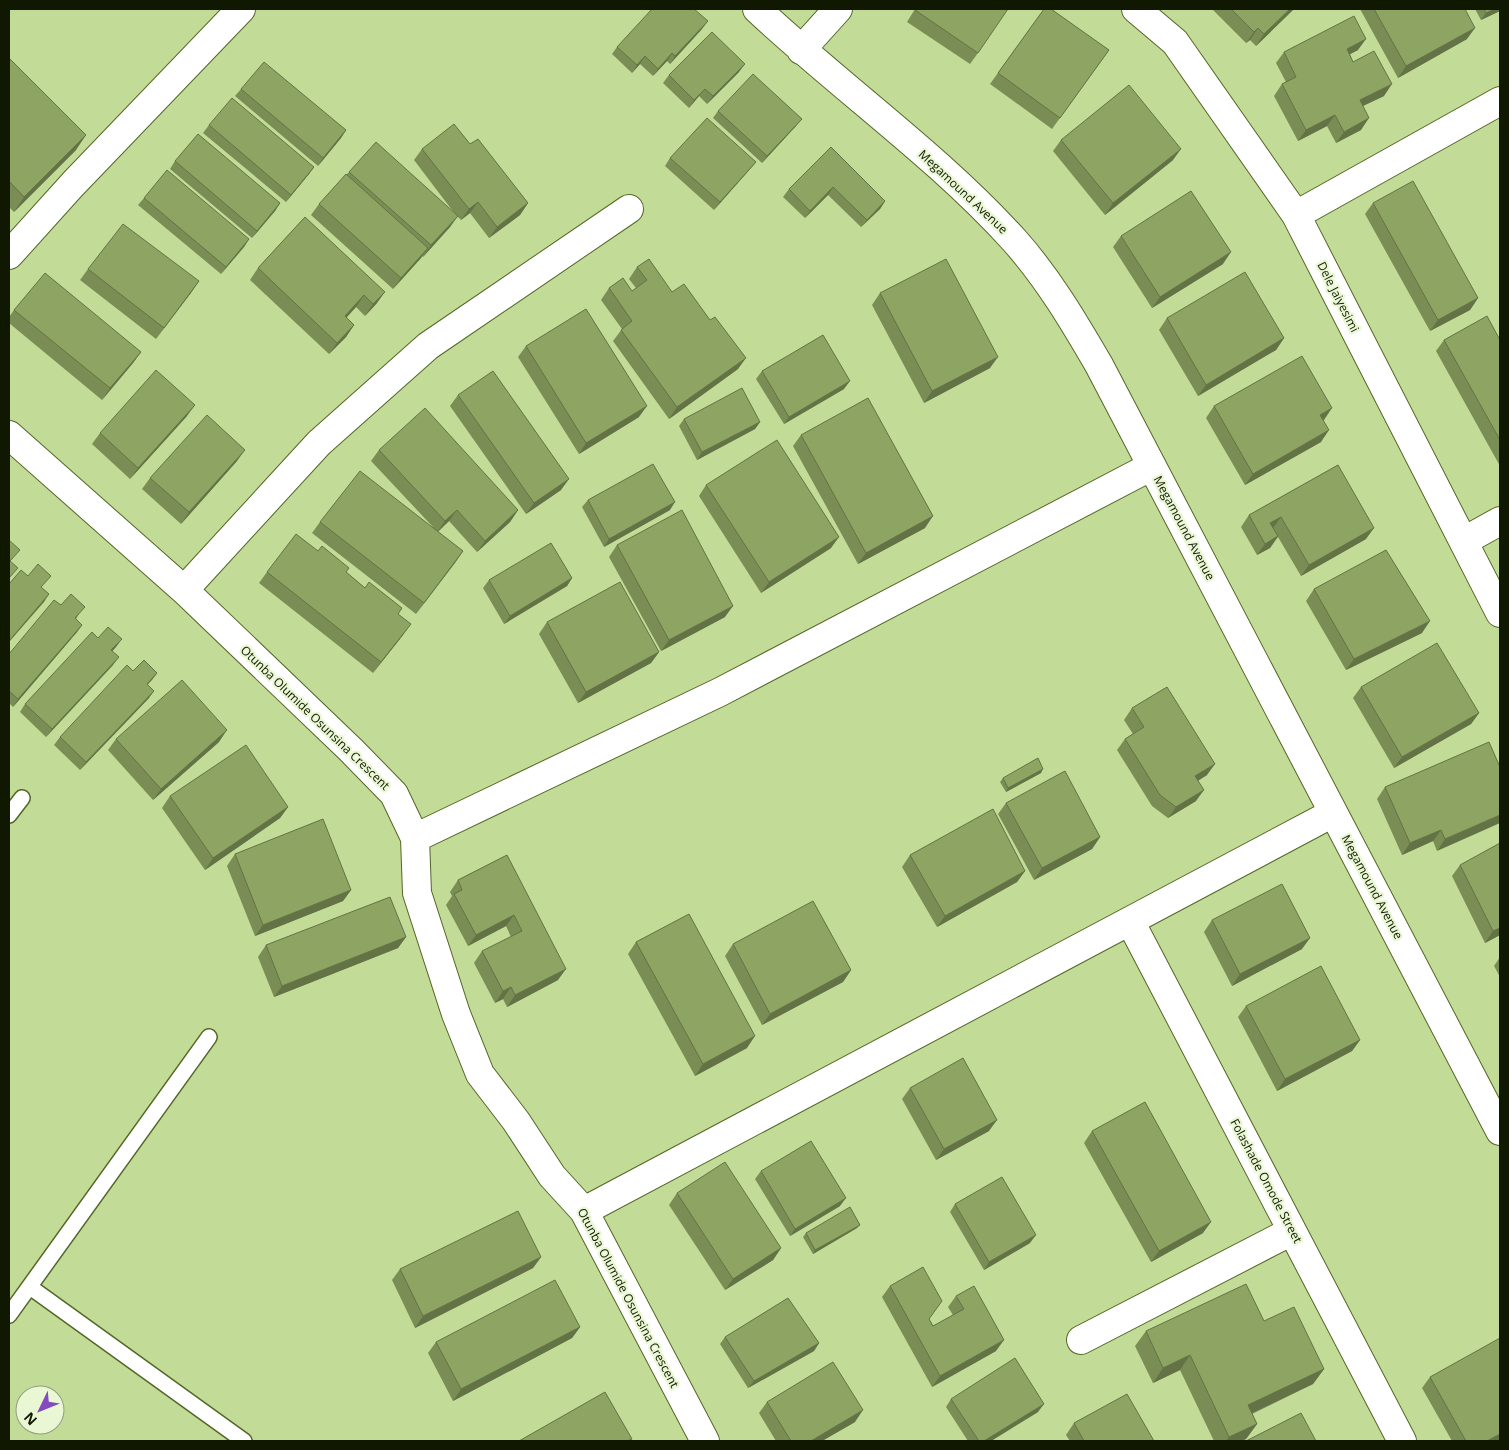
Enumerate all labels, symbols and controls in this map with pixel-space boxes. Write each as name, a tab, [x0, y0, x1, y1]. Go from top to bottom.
street label: Megamound Avenue	[915, 146, 1012, 238]
street label: Dele Jaiyesimi	[1313, 259, 1363, 335]
street label: Megamound Avenue	[1150, 473, 1219, 583]
street label: Otunba Olumide Osunsina Crescent	[237, 642, 394, 794]
street label: Megamound Avenue	[1338, 832, 1407, 942]
street label: Folashade Omode Street	[1226, 1116, 1306, 1246]
street label: Otunba Olumide Osunsina Crescent	[574, 1205, 683, 1391]
north arrow	[15, 1385, 65, 1435]
text: N	[19, 1409, 41, 1430]

